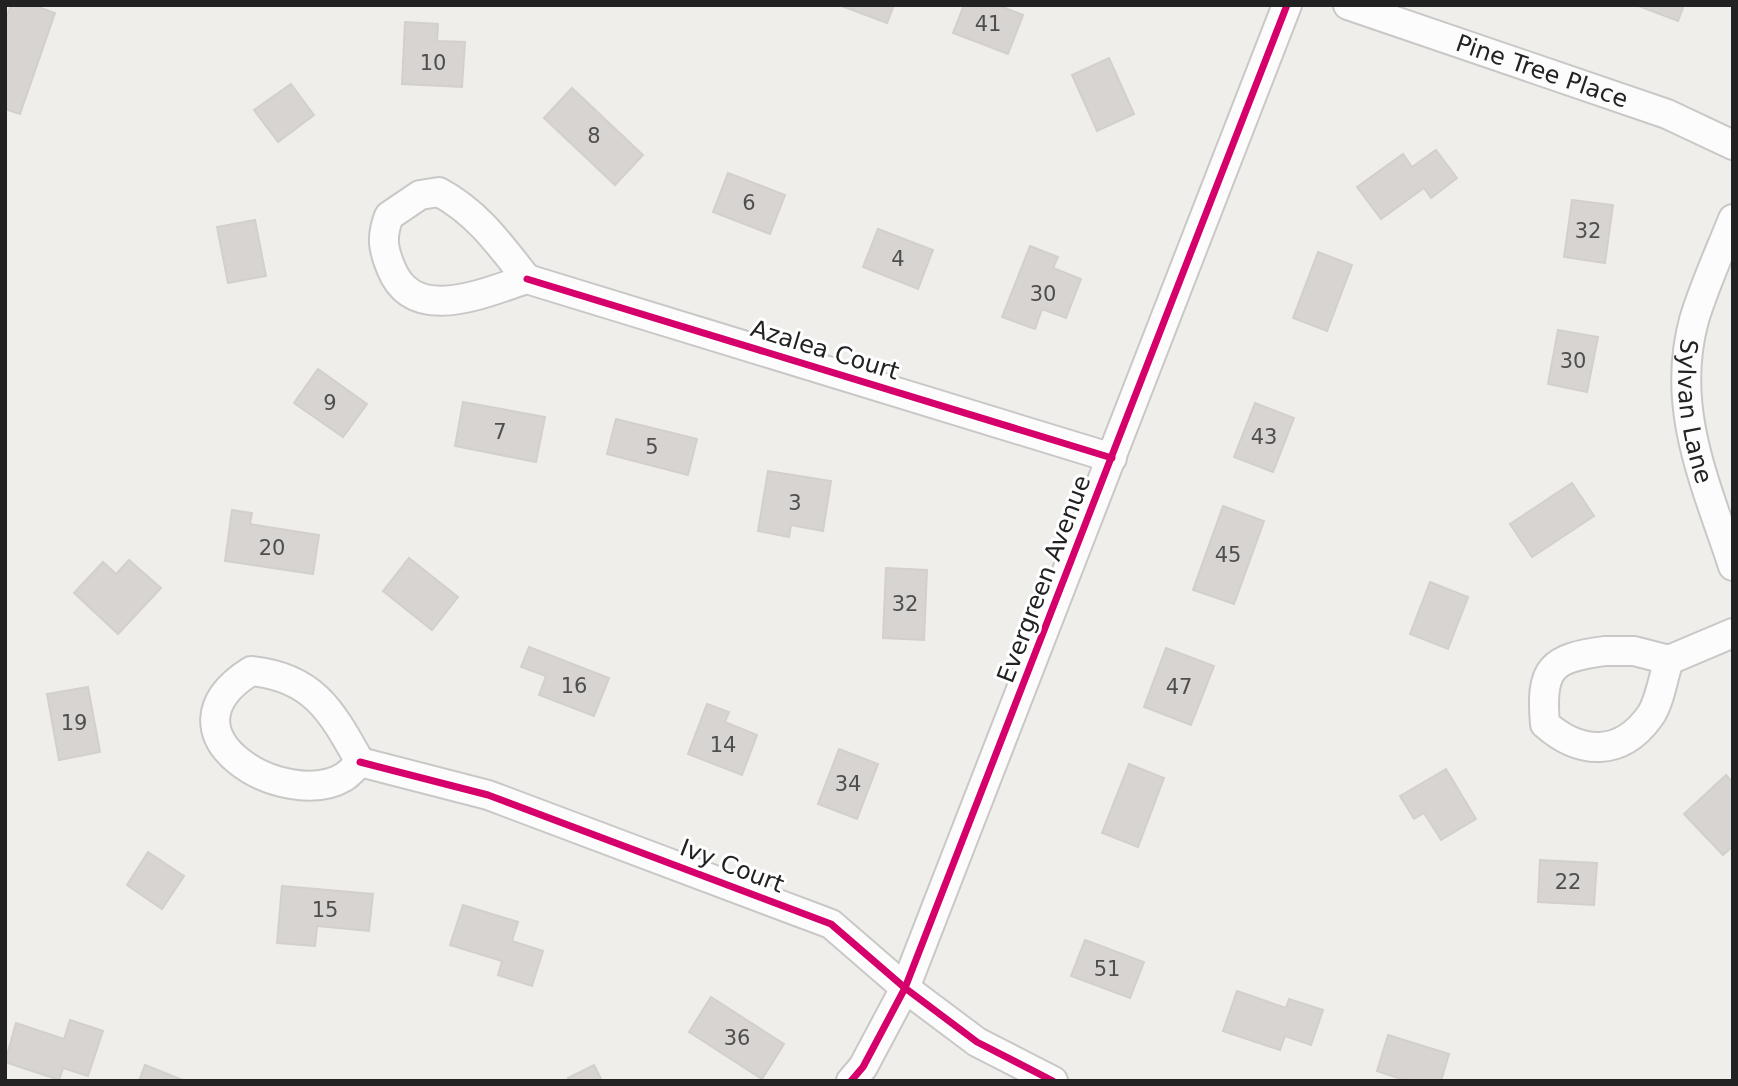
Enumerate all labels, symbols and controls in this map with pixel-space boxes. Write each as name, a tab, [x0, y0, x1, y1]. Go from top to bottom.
house number: 41	[975, 12, 1001, 36]
street label: Pine Tree Place	[1452, 29, 1632, 114]
house number: 10	[420, 51, 446, 75]
house number: 8	[587, 124, 601, 148]
house number: 6	[742, 191, 756, 215]
house number: 32	[1575, 219, 1601, 243]
house number: 4	[891, 247, 905, 271]
house number: 30	[1030, 282, 1056, 306]
street label: Azalea Court	[748, 314, 902, 386]
street label: Sylvan Lane	[1672, 337, 1718, 487]
house number: 30	[1560, 349, 1586, 373]
house number: 9	[323, 391, 337, 415]
house number: 7	[493, 420, 507, 444]
house number: 43	[1251, 425, 1277, 449]
house number: 5	[645, 435, 659, 459]
street label: Evergreen Avenue	[992, 471, 1096, 687]
house number: 3	[788, 491, 802, 515]
house number: 20	[259, 536, 285, 560]
house number: 45	[1215, 543, 1241, 567]
house number: 32	[892, 592, 918, 616]
house number: 16	[561, 674, 587, 698]
house number: 47	[1166, 675, 1192, 699]
house number: 19	[61, 711, 87, 735]
house number: 14	[710, 733, 736, 757]
house number: 34	[835, 772, 861, 796]
street label: Ivy Court	[676, 833, 788, 899]
house number: 22	[1555, 870, 1581, 894]
house number: 15	[312, 898, 338, 922]
house number: 51	[1094, 957, 1120, 981]
house number: 36	[724, 1026, 750, 1050]

